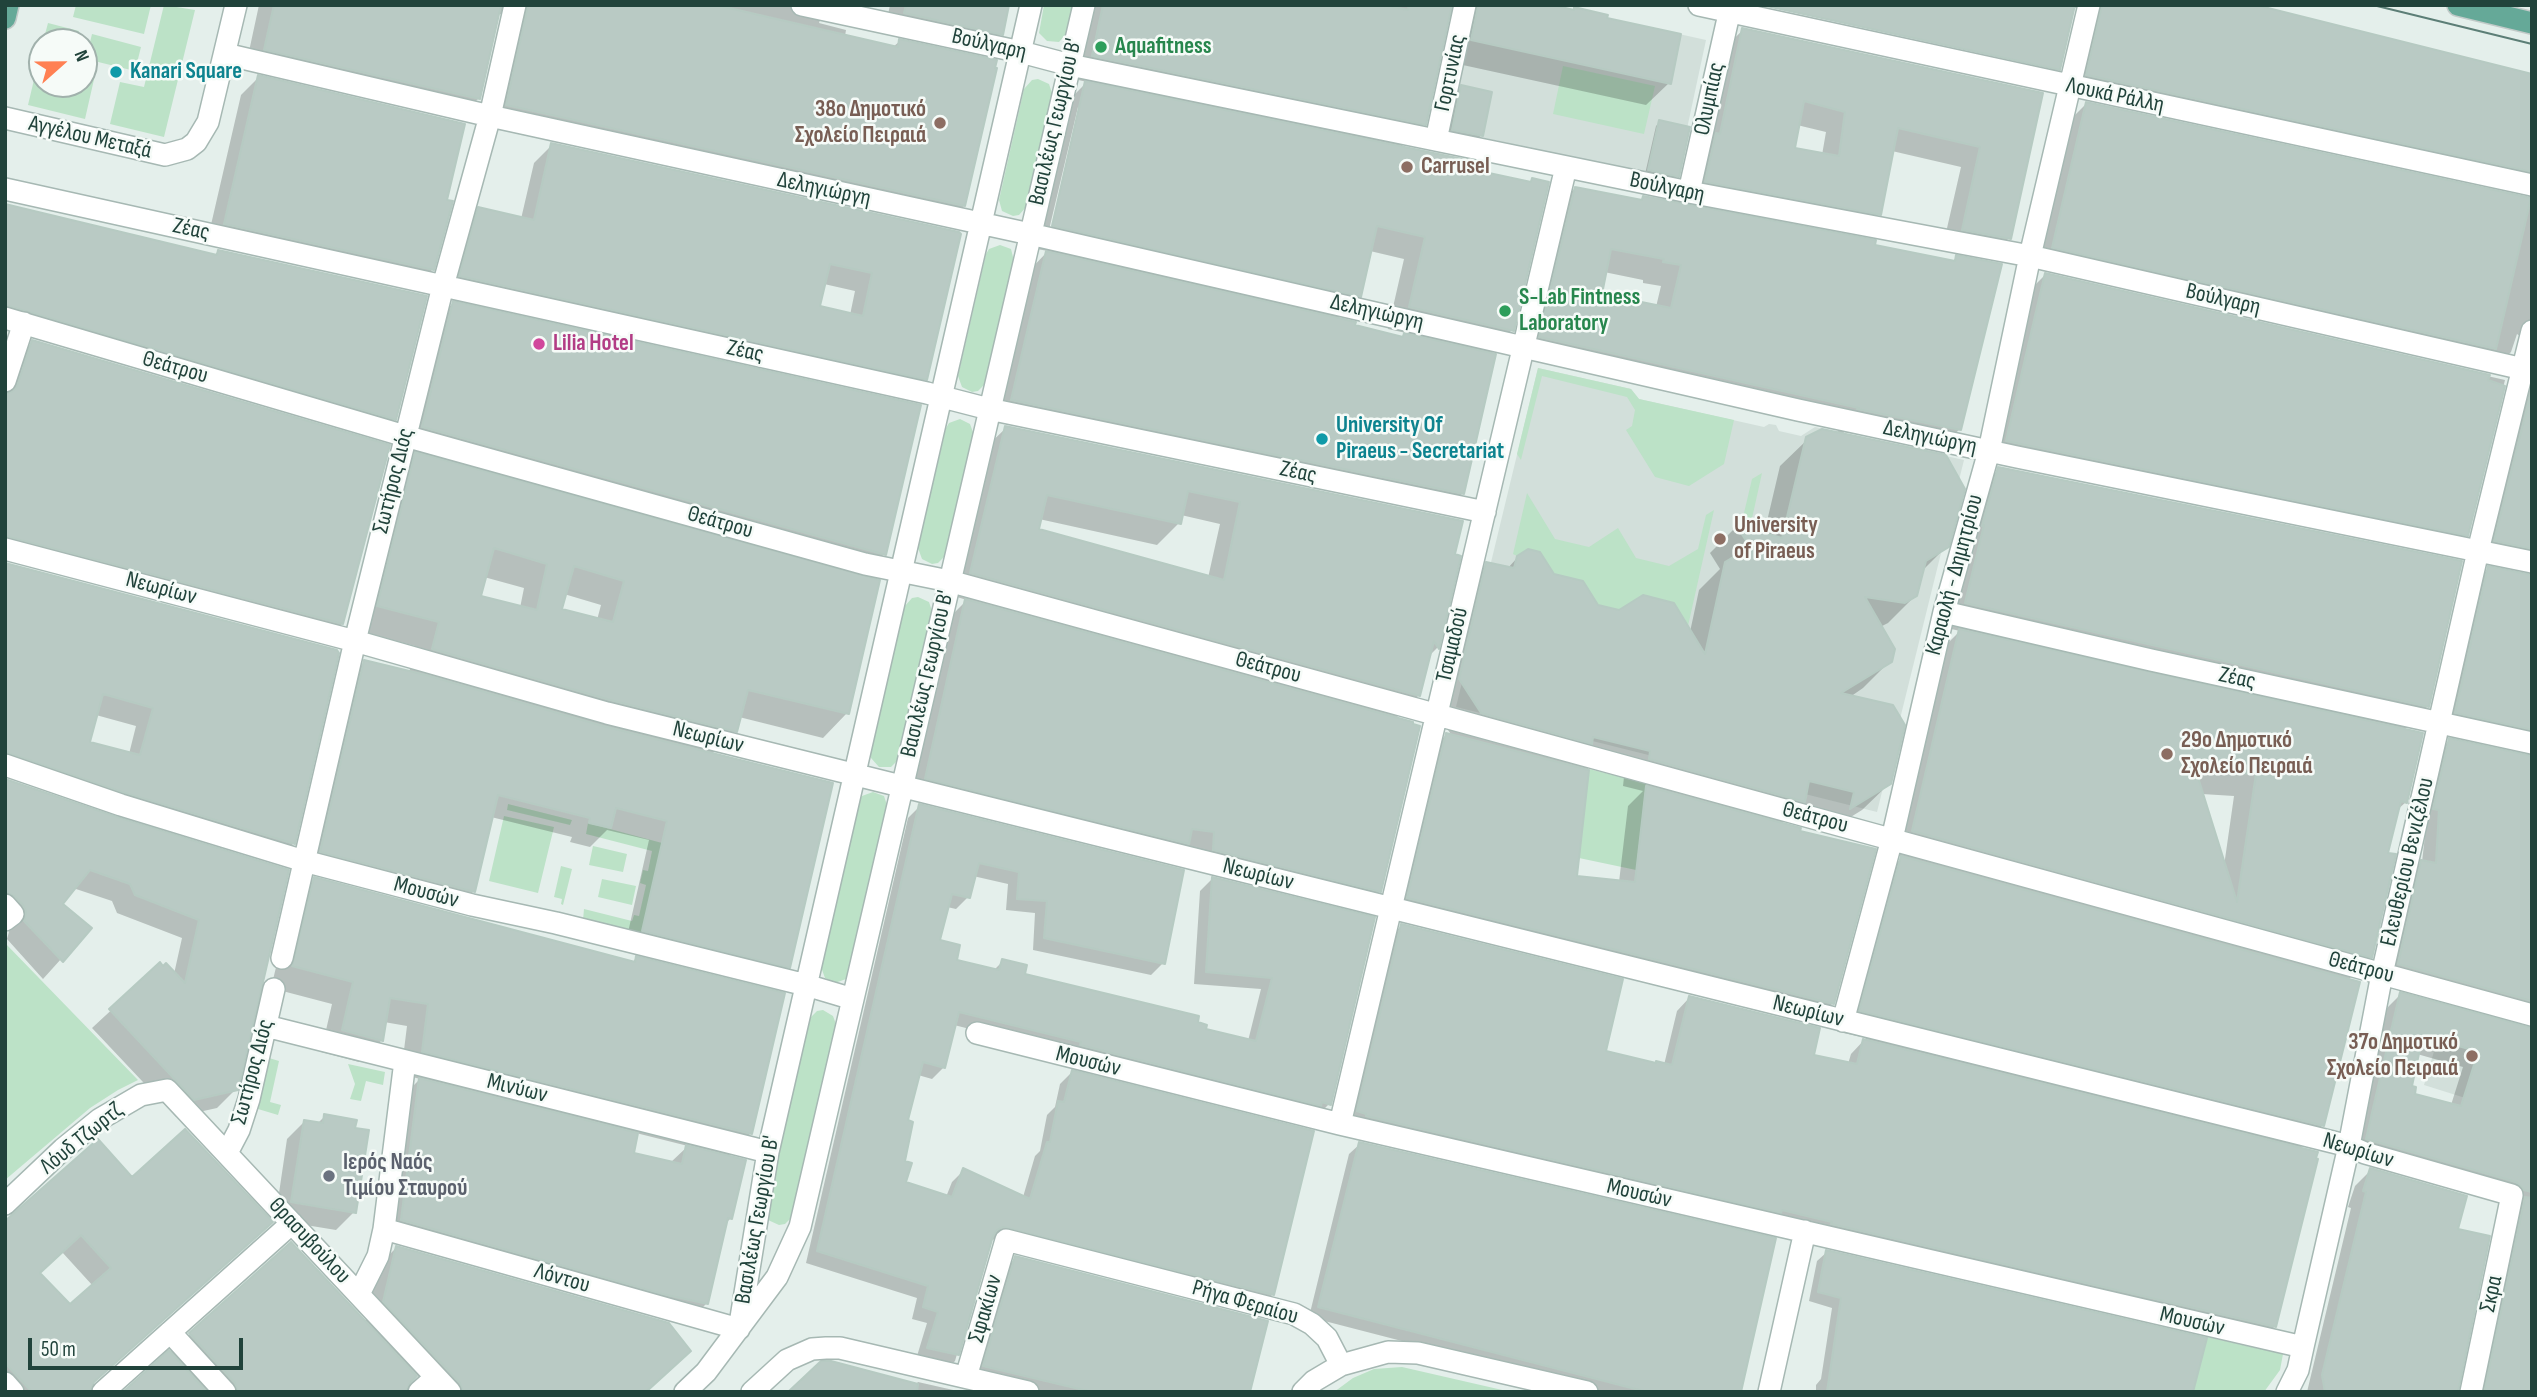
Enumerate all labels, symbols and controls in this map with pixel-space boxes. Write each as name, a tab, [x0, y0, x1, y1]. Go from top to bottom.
street label: Βούλγαρη	[949, 23, 1029, 67]
north arrow	[28, 28, 98, 98]
street label: Γορτυνίας	[1429, 32, 1473, 114]
place label: Aquafitness	[1115, 33, 1211, 61]
street label: Βασιλέως Γεωργίου Β'	[1023, 36, 1089, 208]
marker: Aquafitness	[1093, 39, 1109, 55]
text: N	[69, 47, 94, 65]
place label: Kanari Square	[130, 58, 242, 86]
street label: Ολυμπίας	[1689, 60, 1731, 138]
marker: Kanari Square	[108, 64, 124, 80]
street label: Λουκά Ράλλη	[2064, 72, 2166, 120]
place label: 38ο Δημοτικό Σχολείο Πειραιά	[795, 96, 926, 150]
street label: Αγγέλου Μεταξά	[26, 110, 154, 166]
marker: 38ο Δημοτικό Σχολείο Πειραιά	[932, 115, 948, 131]
place label: Carrusel	[1421, 153, 1490, 181]
marker: Carrusel	[1399, 159, 1415, 175]
street label: Δεληγιώργη	[775, 167, 873, 213]
street label: Βούλγαρη	[1627, 167, 1707, 209]
street label: Ζέας	[170, 213, 212, 247]
street label: Βούλγαρη	[2183, 278, 2263, 322]
place label: S-Lab Fintness Laboratory	[1519, 284, 1640, 338]
street label: Δεληγιώργη	[1328, 289, 1426, 337]
marker: S-Lab Fintness Laboratory	[1497, 303, 1513, 319]
place label: Lilia Hotel	[553, 330, 634, 358]
street label: Ζέας	[724, 335, 766, 369]
marker: Lilia Hotel	[531, 336, 547, 352]
street label: Θεάτρου	[139, 346, 211, 390]
place label: University Of Piraeus - Secretariat	[1336, 412, 1504, 466]
street label: Δεληγιώργη	[1881, 415, 1979, 461]
street label: Σωτήρος Διός	[368, 425, 420, 537]
marker: University Of Piraeus - Secretariat	[1314, 431, 1330, 447]
street label: Ζέας	[1277, 456, 1319, 490]
street label: Καραολή - Δημητρίου	[1920, 492, 1990, 658]
street label: Θεάτρου	[684, 501, 756, 545]
place label: University of Piraeus	[1734, 512, 1818, 566]
marker: University of Piraeus	[1712, 531, 1728, 547]
street label: Νεωρίων	[123, 566, 199, 612]
street label: Βασιλέως Γεωργίου Β'	[895, 588, 961, 760]
street label: Τσαμαδού	[1431, 605, 1475, 685]
street label: Θεάτρου	[1232, 646, 1304, 690]
street label: Ζέας	[2216, 662, 2258, 696]
street label: Νεωρίων	[670, 716, 746, 760]
place label: 29ο Δημοτικό Σχολείο Πειραιά	[2181, 727, 2312, 781]
marker: 29ο Δημοτικό Σχολείο Πειραιά	[2159, 746, 2175, 762]
street label: Ελευθερίου Βενιζέλου	[2375, 775, 2441, 949]
street label: Θεάτρου	[1779, 796, 1851, 840]
street label: Νεωρίων	[1220, 853, 1296, 897]
street label: Μουσών	[391, 871, 461, 915]
street label: Θεάτρου	[2325, 946, 2397, 990]
street label: Νεωρίων	[1770, 990, 1846, 1034]
street label: Σωτήρος Διός	[226, 1016, 280, 1128]
place label: 37ο Δημοτικό Σχολείο Πειραιά	[2327, 1029, 2458, 1083]
street label: Μουσών	[1053, 1041, 1123, 1083]
marker: 37ο Δημοτικό Σχολείο Πειραιά	[2464, 1048, 2480, 1064]
street label: Μινύων	[484, 1068, 550, 1110]
street label: Λόυδ Τζωρτζ	[35, 1097, 129, 1181]
street label: Νεωρίων	[2320, 1127, 2396, 1175]
street label: Βασιλέως Γεωργίου Β'	[730, 1134, 786, 1306]
place label: Ιερός Ναός Τιμίου Σταυρού	[343, 1149, 467, 1203]
marker: Ιερός Ναός Τιμίου Σταυρού	[321, 1168, 337, 1184]
street label: Μουσών	[1604, 1173, 1674, 1215]
street label: Θρασυβούλου	[262, 1192, 356, 1290]
street label: Λόντου	[531, 1258, 593, 1300]
street label: Σφακίων	[963, 1272, 1009, 1346]
street label: Σκρα	[2475, 1273, 2509, 1315]
street label: Ρήγα Φεραίου	[1189, 1275, 1301, 1331]
street label: Μουσών	[2157, 1301, 2227, 1343]
scale bar	[32, 1324, 247, 1368]
text: 50 m	[41, 1337, 76, 1362]

